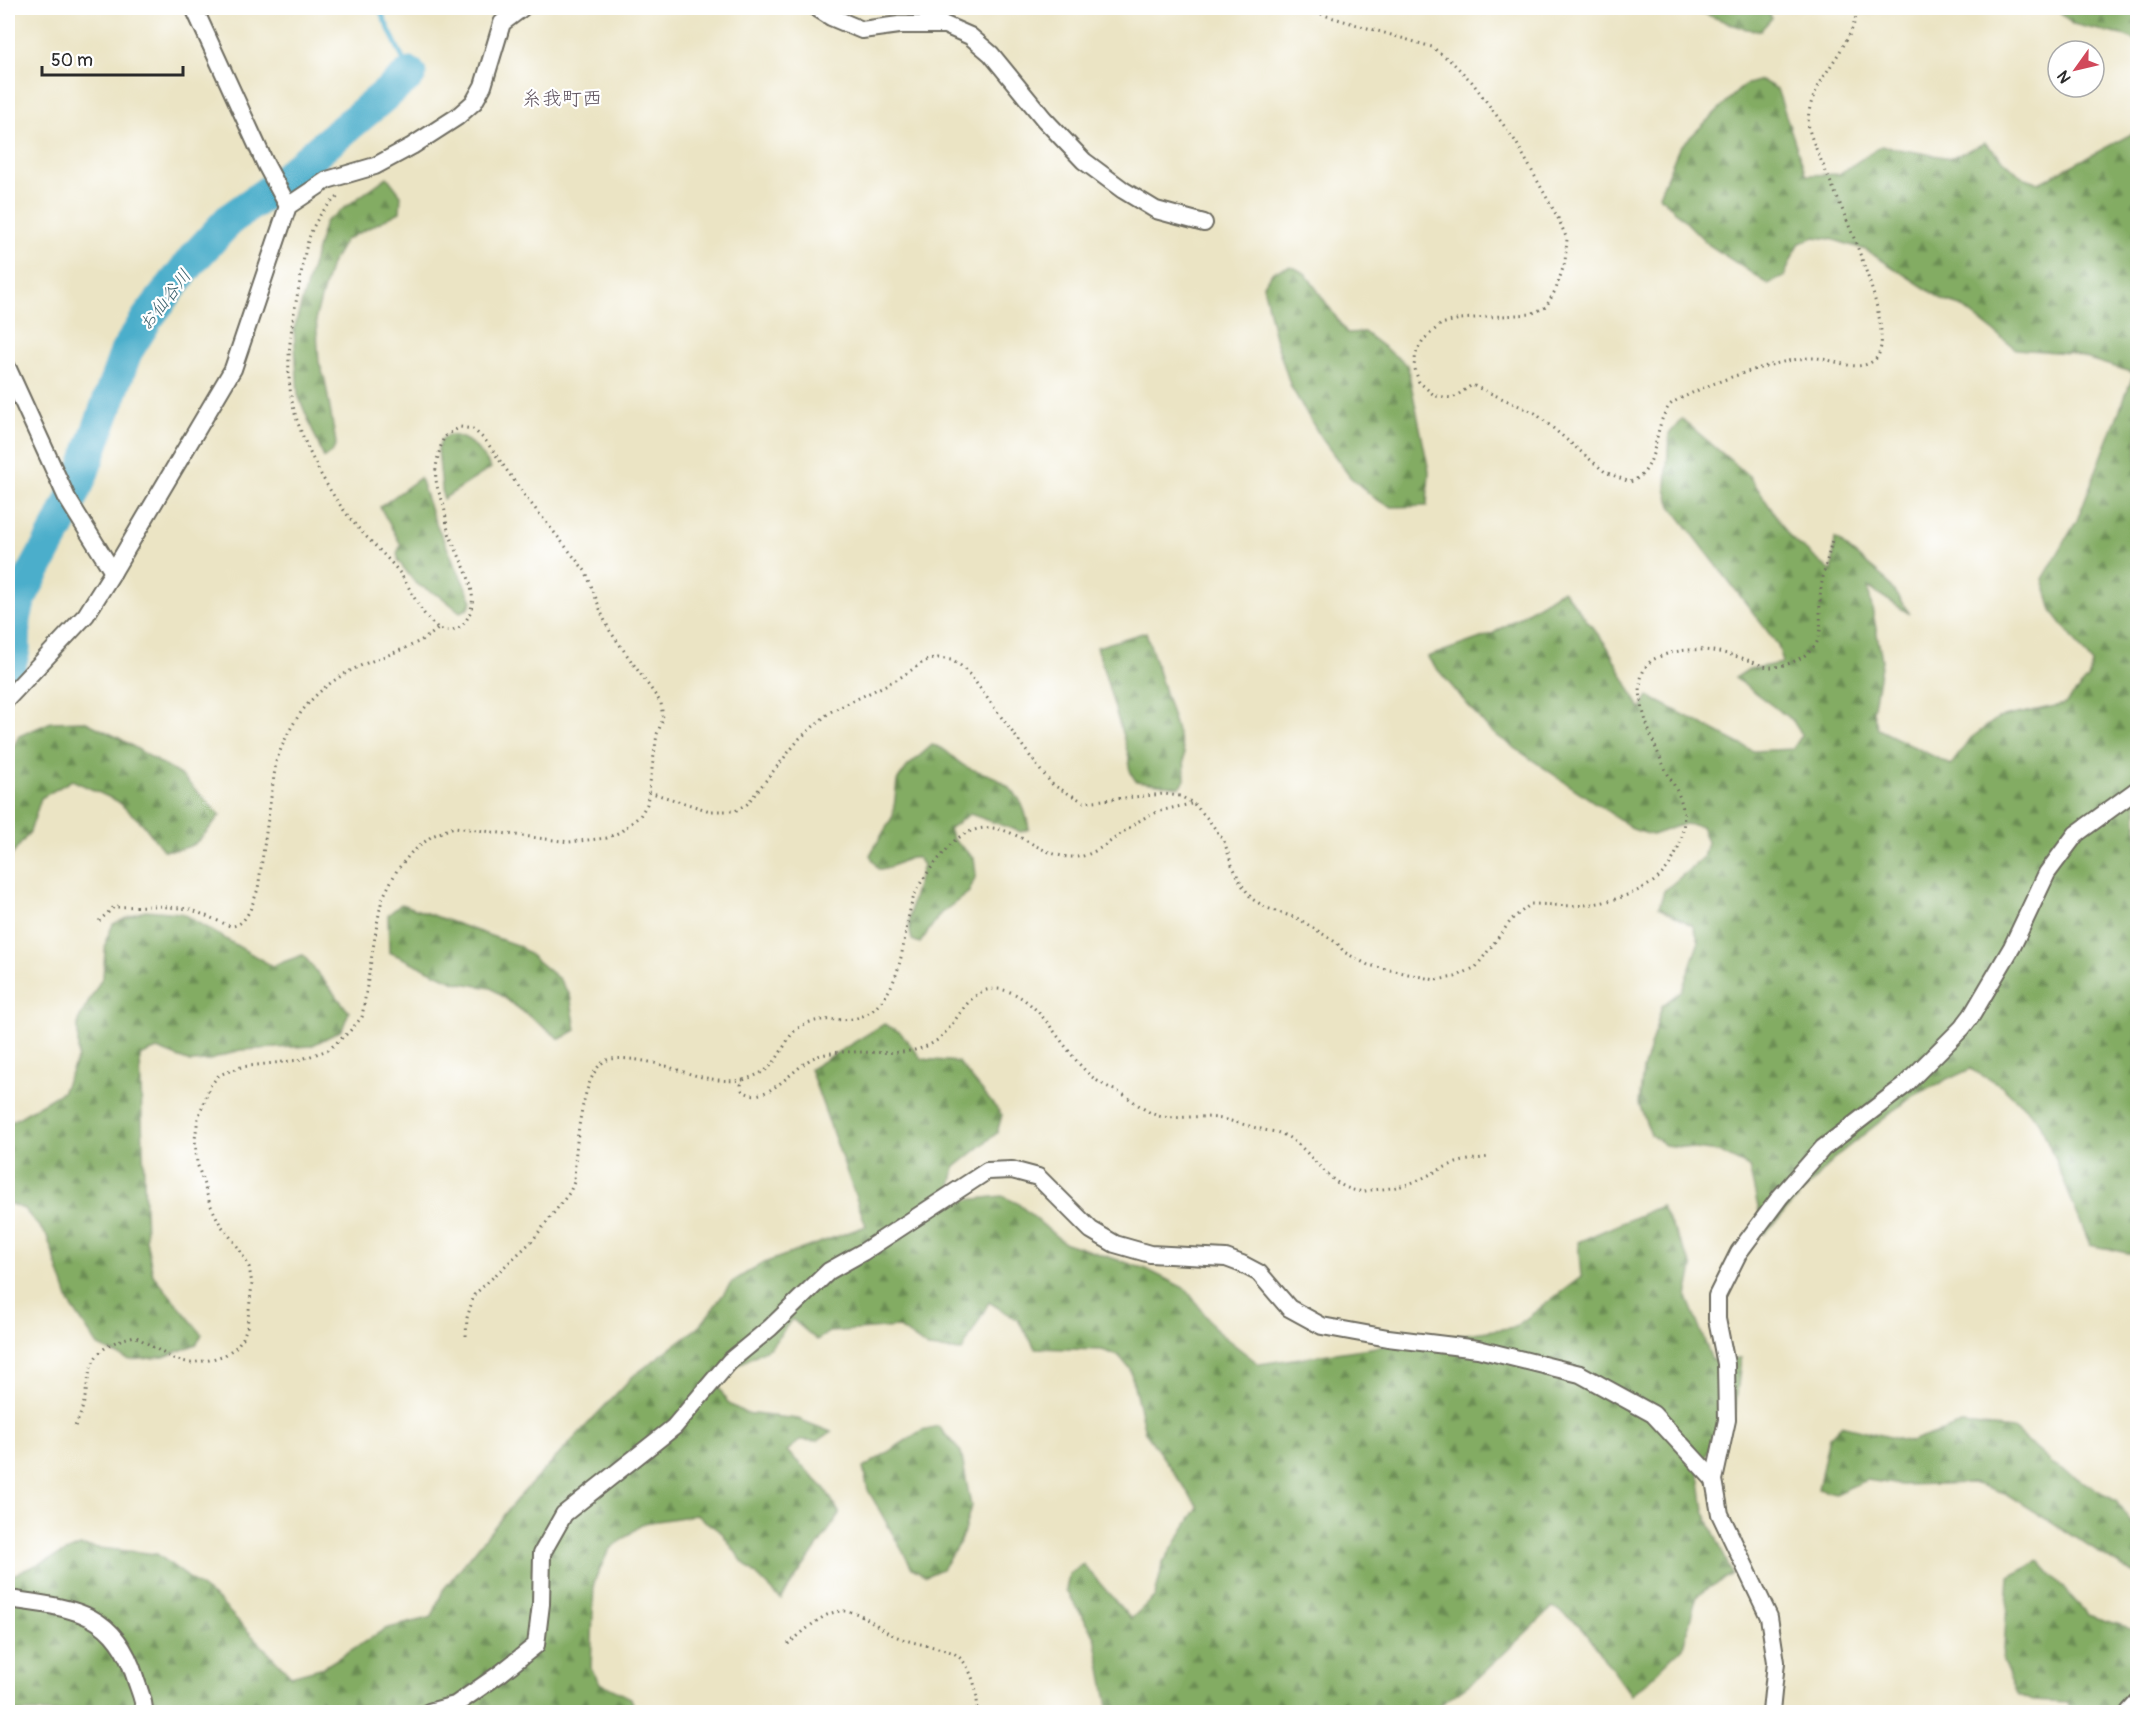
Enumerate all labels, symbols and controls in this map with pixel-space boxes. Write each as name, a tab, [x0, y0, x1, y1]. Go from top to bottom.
scale bar	[42, 39, 183, 77]
north arrow	[2046, 39, 2106, 99]
text: 50 m	[51, 49, 93, 72]
text: N	[2053, 67, 2076, 87]
district label: 糸我町西	[522, 86, 602, 111]
water label: お仙谷川	[134, 265, 197, 336]

